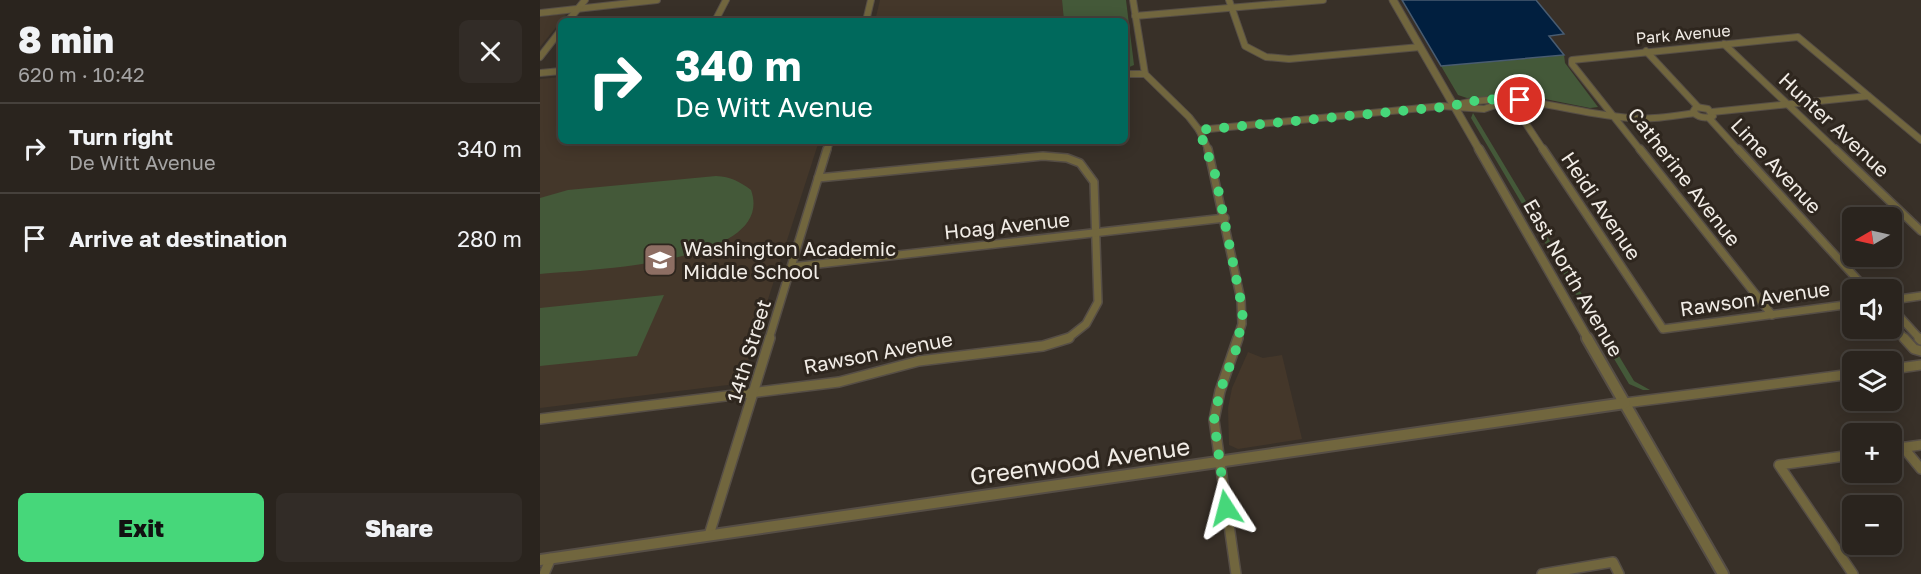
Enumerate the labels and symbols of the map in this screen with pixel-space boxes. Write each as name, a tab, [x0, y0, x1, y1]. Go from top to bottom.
street label: Park Avenue	[1635, 20, 1731, 48]
street label: Hunter Avenue	[1774, 67, 1895, 182]
pin	[1494, 74, 1545, 125]
street label: Catherine Avenue	[1623, 102, 1746, 250]
street label: Lime Avenue	[1726, 113, 1827, 218]
street label: Heidi Avenue	[1557, 147, 1647, 264]
street label: East North Avenue	[1519, 194, 1629, 361]
street label: Hoag Avenue	[943, 206, 1071, 244]
north arrow	[1842, 207, 1902, 267]
place label: Washington Academic Middle School	[683, 236, 896, 283]
school or university icon: Washington Academic Middle School	[642, 242, 678, 278]
street label: Rawson Avenue	[1678, 276, 1831, 320]
street label: 14th Street	[721, 296, 775, 405]
street label: Rawson Avenue	[801, 326, 954, 378]
street label: Greenwood Avenue	[968, 431, 1192, 490]
position arrow	[1194, 476, 1258, 540]

